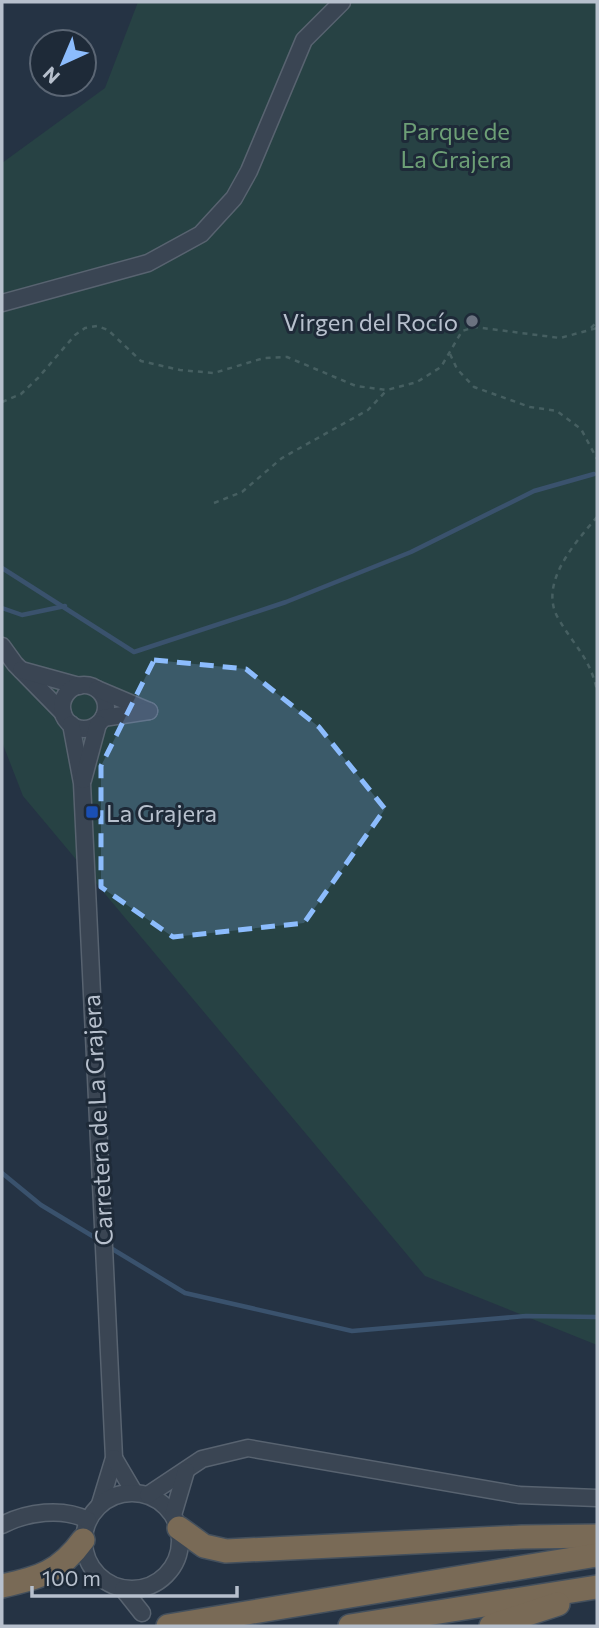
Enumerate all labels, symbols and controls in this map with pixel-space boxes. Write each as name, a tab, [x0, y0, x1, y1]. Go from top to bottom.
north arrow	[28, 28, 98, 98]
text: N	[38, 62, 64, 89]
park label: Parque de La Grajera	[400, 116, 512, 173]
place label: Virgen del Rocío	[283, 307, 458, 336]
marker: Virgen del Rocío	[464, 313, 480, 329]
place label: La Grajera	[106, 798, 217, 827]
marker: La Grajera	[84, 804, 100, 820]
street label: Carretera de La Grajera	[76, 994, 118, 1246]
scale bar	[32, 1554, 236, 1598]
text: 100 m	[42, 1565, 101, 1590]

